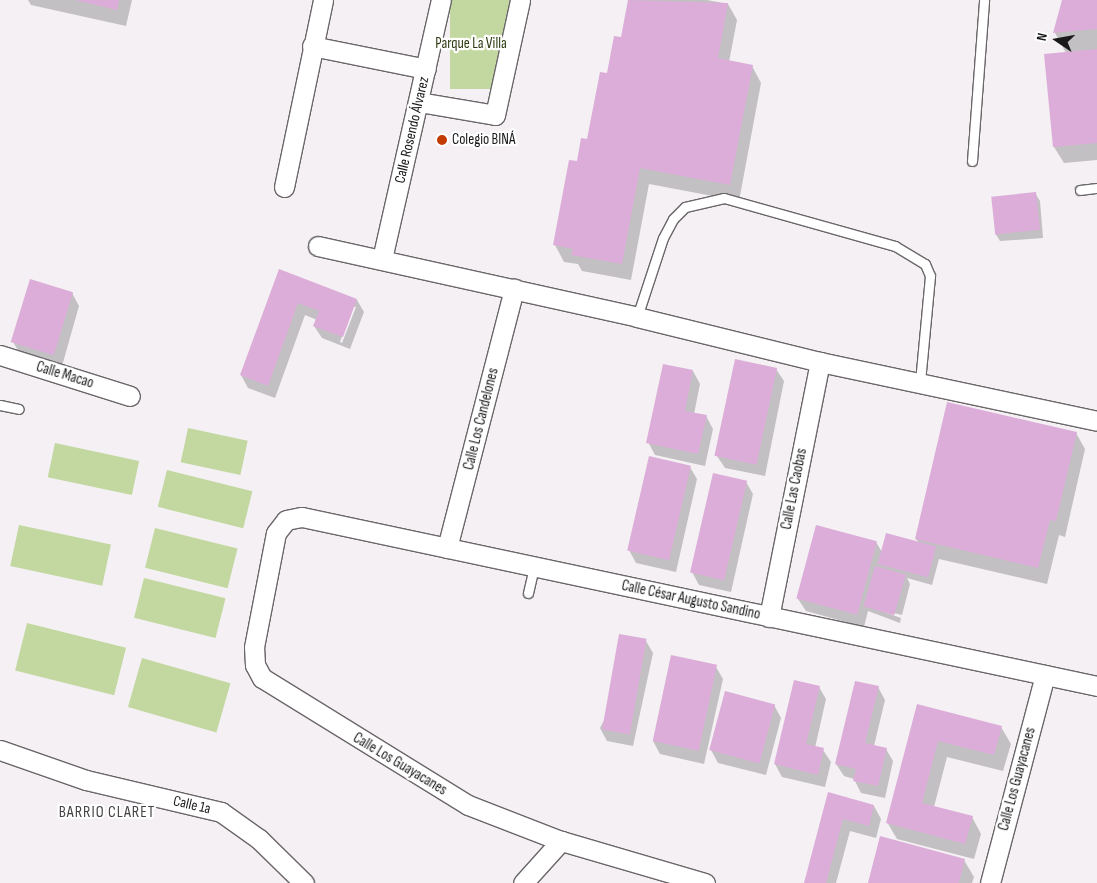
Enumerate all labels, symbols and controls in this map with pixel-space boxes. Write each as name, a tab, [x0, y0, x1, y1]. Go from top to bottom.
north arrow	[1032, 15, 1082, 65]
text: N	[1033, 31, 1051, 42]
park label: Parque La Villa	[435, 35, 507, 53]
street label: Calle Rosendo Álvarez	[391, 75, 433, 185]
place label: Colegio BINÁ	[452, 131, 515, 149]
marker: Colegio BINÁ	[436, 134, 448, 146]
street label: Calle Macao	[34, 358, 96, 392]
street label: Calle Los Candelones	[460, 366, 502, 472]
street label: Calle Las Caobas	[777, 447, 811, 531]
street label: Calle César Augusto Sandino	[620, 576, 762, 624]
street label: Calle Los Guayacanes	[995, 725, 1039, 833]
street label: Calle Los Guayacanes	[350, 729, 450, 799]
street label: Calle 1a	[172, 792, 212, 818]
district label: BARRIO CLARET	[57, 803, 157, 823]

